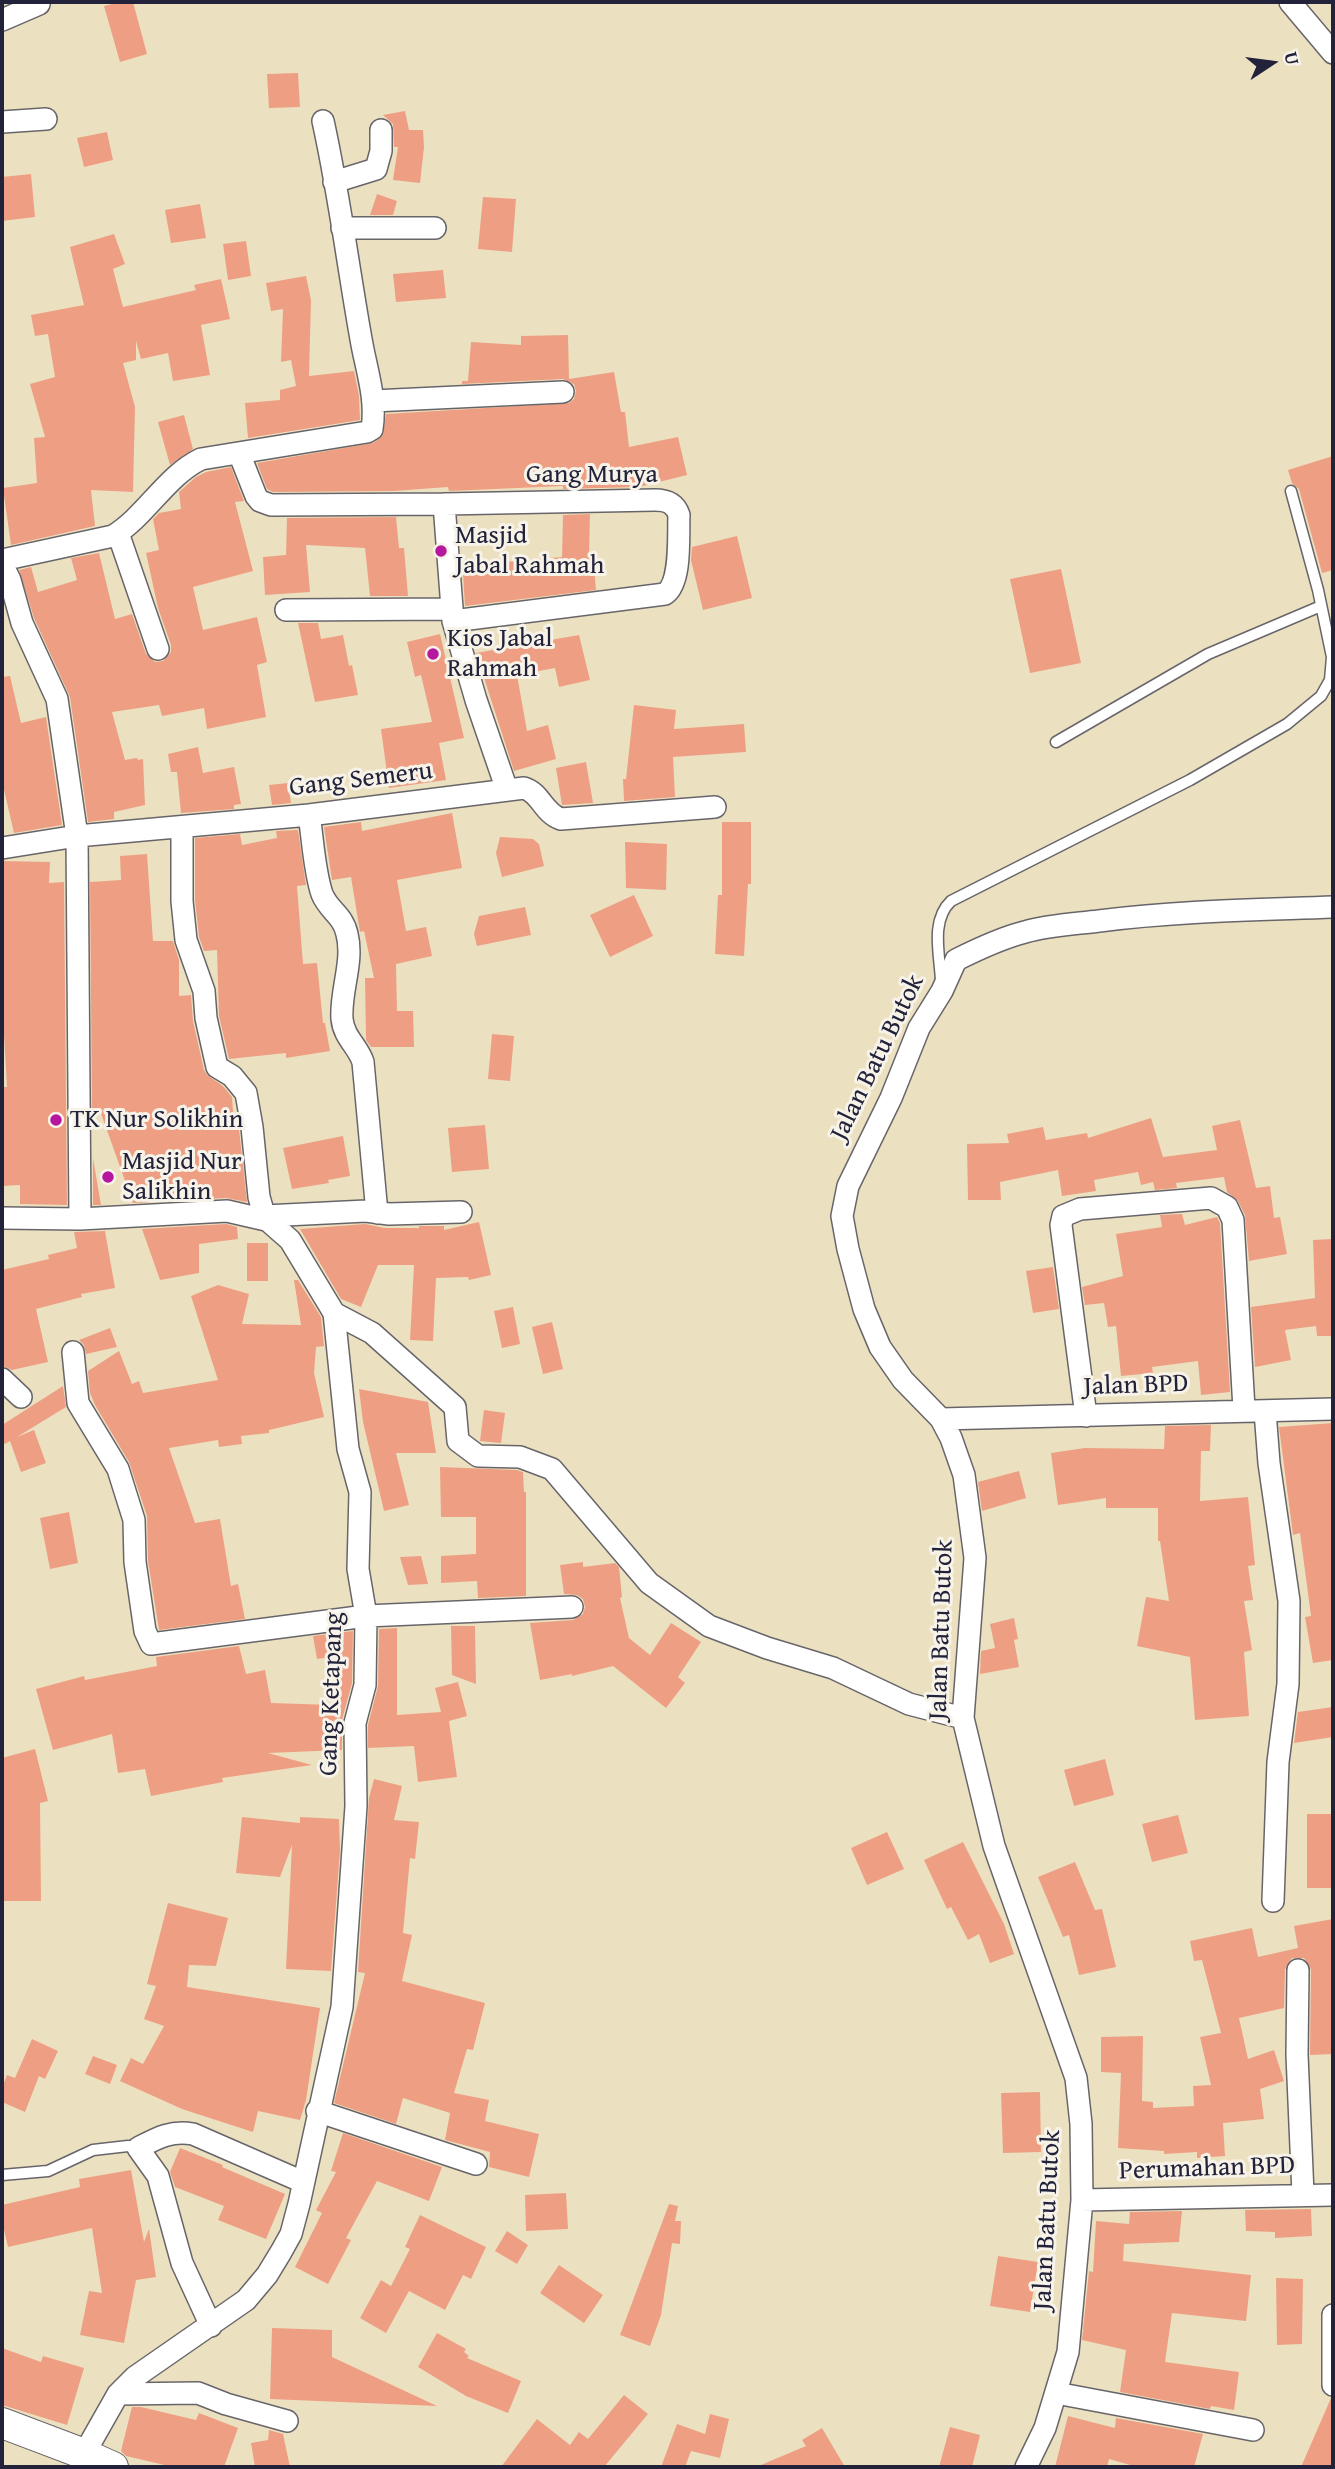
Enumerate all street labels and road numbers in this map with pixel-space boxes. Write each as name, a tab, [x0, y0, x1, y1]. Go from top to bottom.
street label: Gang Murya	[526, 459, 658, 491]
street label: Gang Semeru	[288, 756, 434, 804]
street label: Jalan Batu Butok	[824, 970, 932, 1146]
street label: Jalan BPD	[1083, 1369, 1189, 1403]
street label: Jalan Batu Butok	[923, 1539, 961, 1721]
street label: Gang Ketapang	[314, 1612, 350, 1776]
street label: Jalan Batu Butok	[1028, 2129, 1068, 2311]
street label: Perumahan BPD	[1118, 2150, 1296, 2188]

